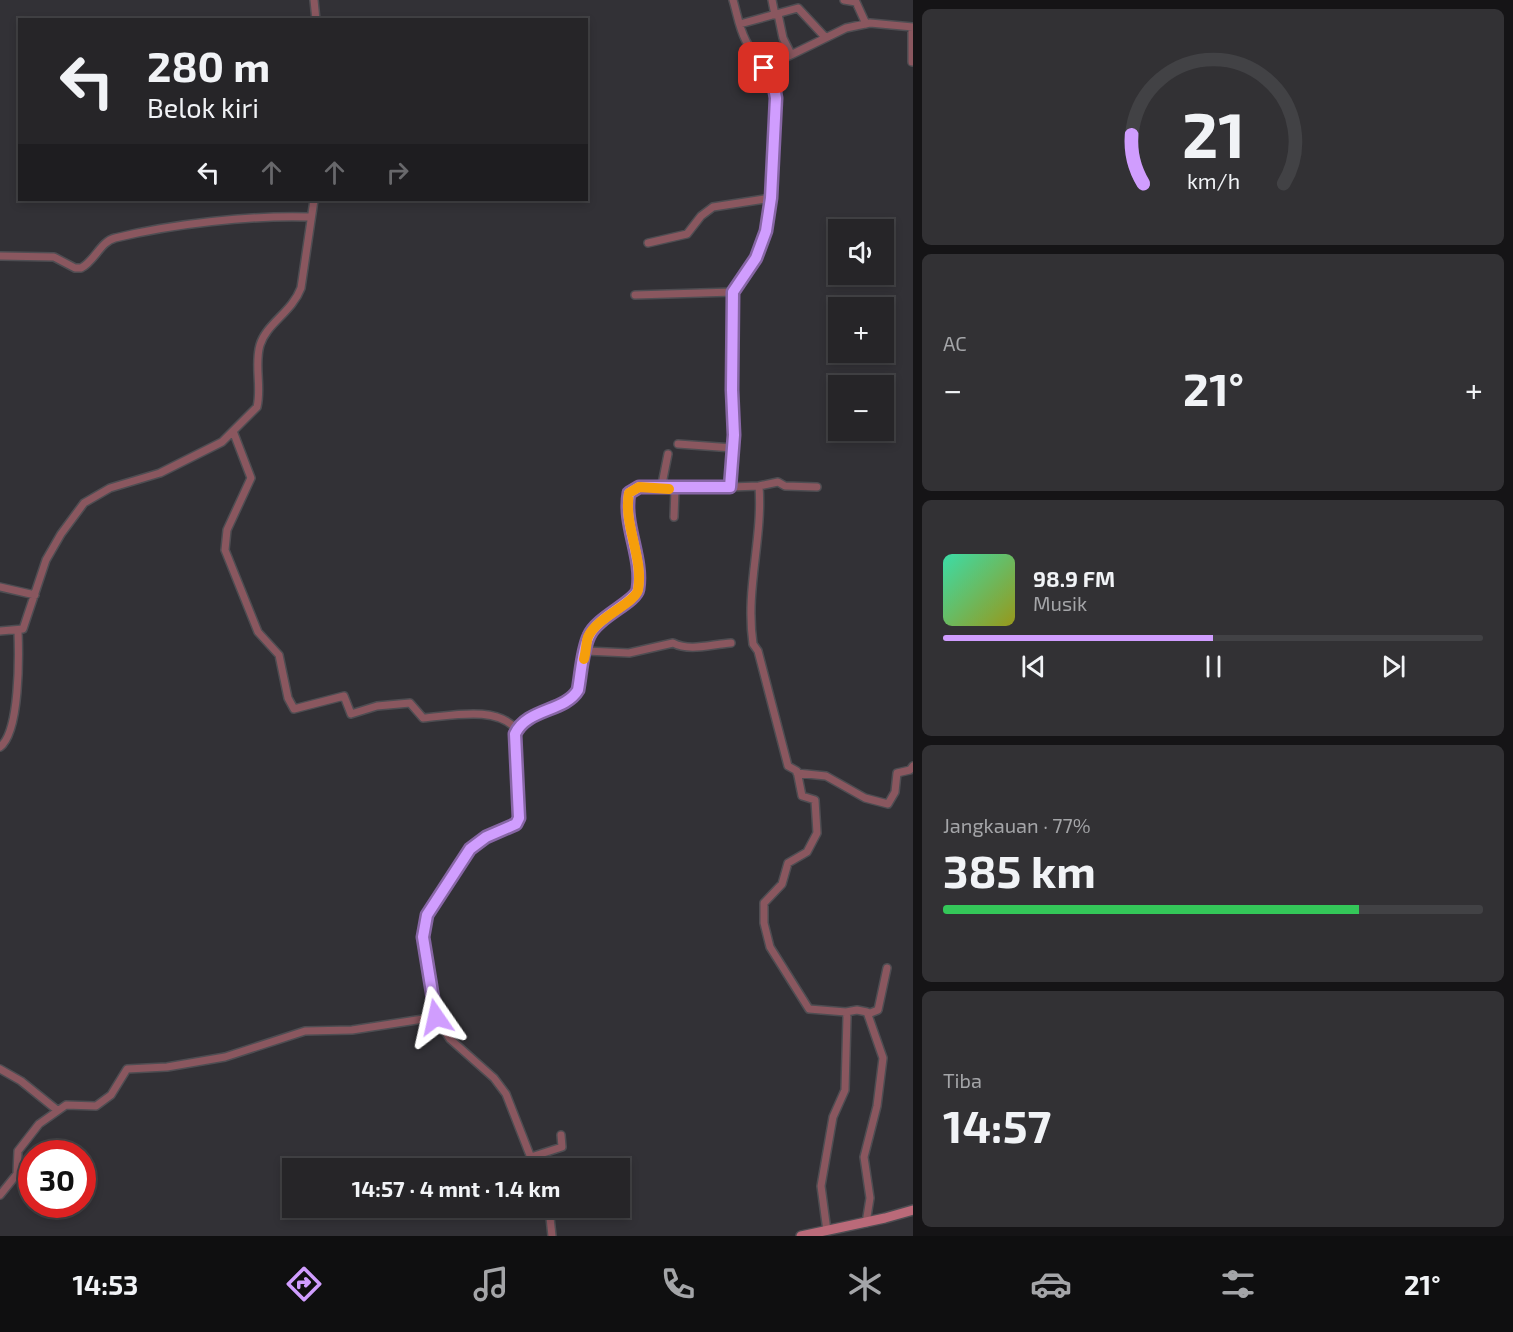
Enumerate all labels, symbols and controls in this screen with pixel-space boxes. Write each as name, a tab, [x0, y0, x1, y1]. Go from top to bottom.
text: 280 m	[147, 40, 270, 90]
icon: left	[48, 42, 126, 120]
pin	[738, 42, 789, 93]
icon: arrive	[747, 51, 780, 84]
text: Belok kiri	[147, 91, 259, 123]
text: 21	[1181, 96, 1245, 171]
icon: left	[192, 156, 225, 189]
icon: ahead	[255, 156, 288, 189]
icon: ahead	[318, 156, 351, 189]
icon: right	[381, 156, 414, 189]
text: km/h	[1186, 169, 1240, 194]
map controls	[828, 219, 894, 441]
button: sound	[828, 219, 894, 285]
button: +	[828, 297, 894, 363]
text: AC	[943, 331, 967, 355]
text: 21°	[1183, 361, 1244, 415]
text: −	[943, 369, 962, 409]
text: +	[1465, 369, 1483, 409]
button: −	[828, 375, 894, 441]
text: 98.9 FM	[1033, 565, 1115, 591]
text: Musik	[1033, 591, 1087, 615]
icon: previous	[1017, 650, 1050, 683]
icon: pause	[1197, 650, 1230, 683]
icon: next	[1377, 650, 1410, 683]
text: Jangkauan · 77%	[943, 813, 1091, 837]
text: 385 km	[943, 843, 1096, 897]
position arrow	[404, 985, 468, 1049]
text: Tiba	[943, 1068, 982, 1092]
text: 14:57	[943, 1098, 1051, 1152]
speed limit sign: 30	[18, 1140, 96, 1218]
text: 14:57 · 4 mnt · 1.4 km	[352, 1175, 560, 1201]
icon: directions	[283, 1263, 325, 1305]
icon: music	[470, 1263, 512, 1305]
icon: phone	[657, 1263, 699, 1305]
icon: climate	[844, 1263, 886, 1305]
icon: car	[1030, 1263, 1072, 1305]
icon: filters	[1217, 1263, 1259, 1305]
text: 14:53	[72, 1268, 138, 1300]
text: 21°	[1404, 1268, 1441, 1300]

